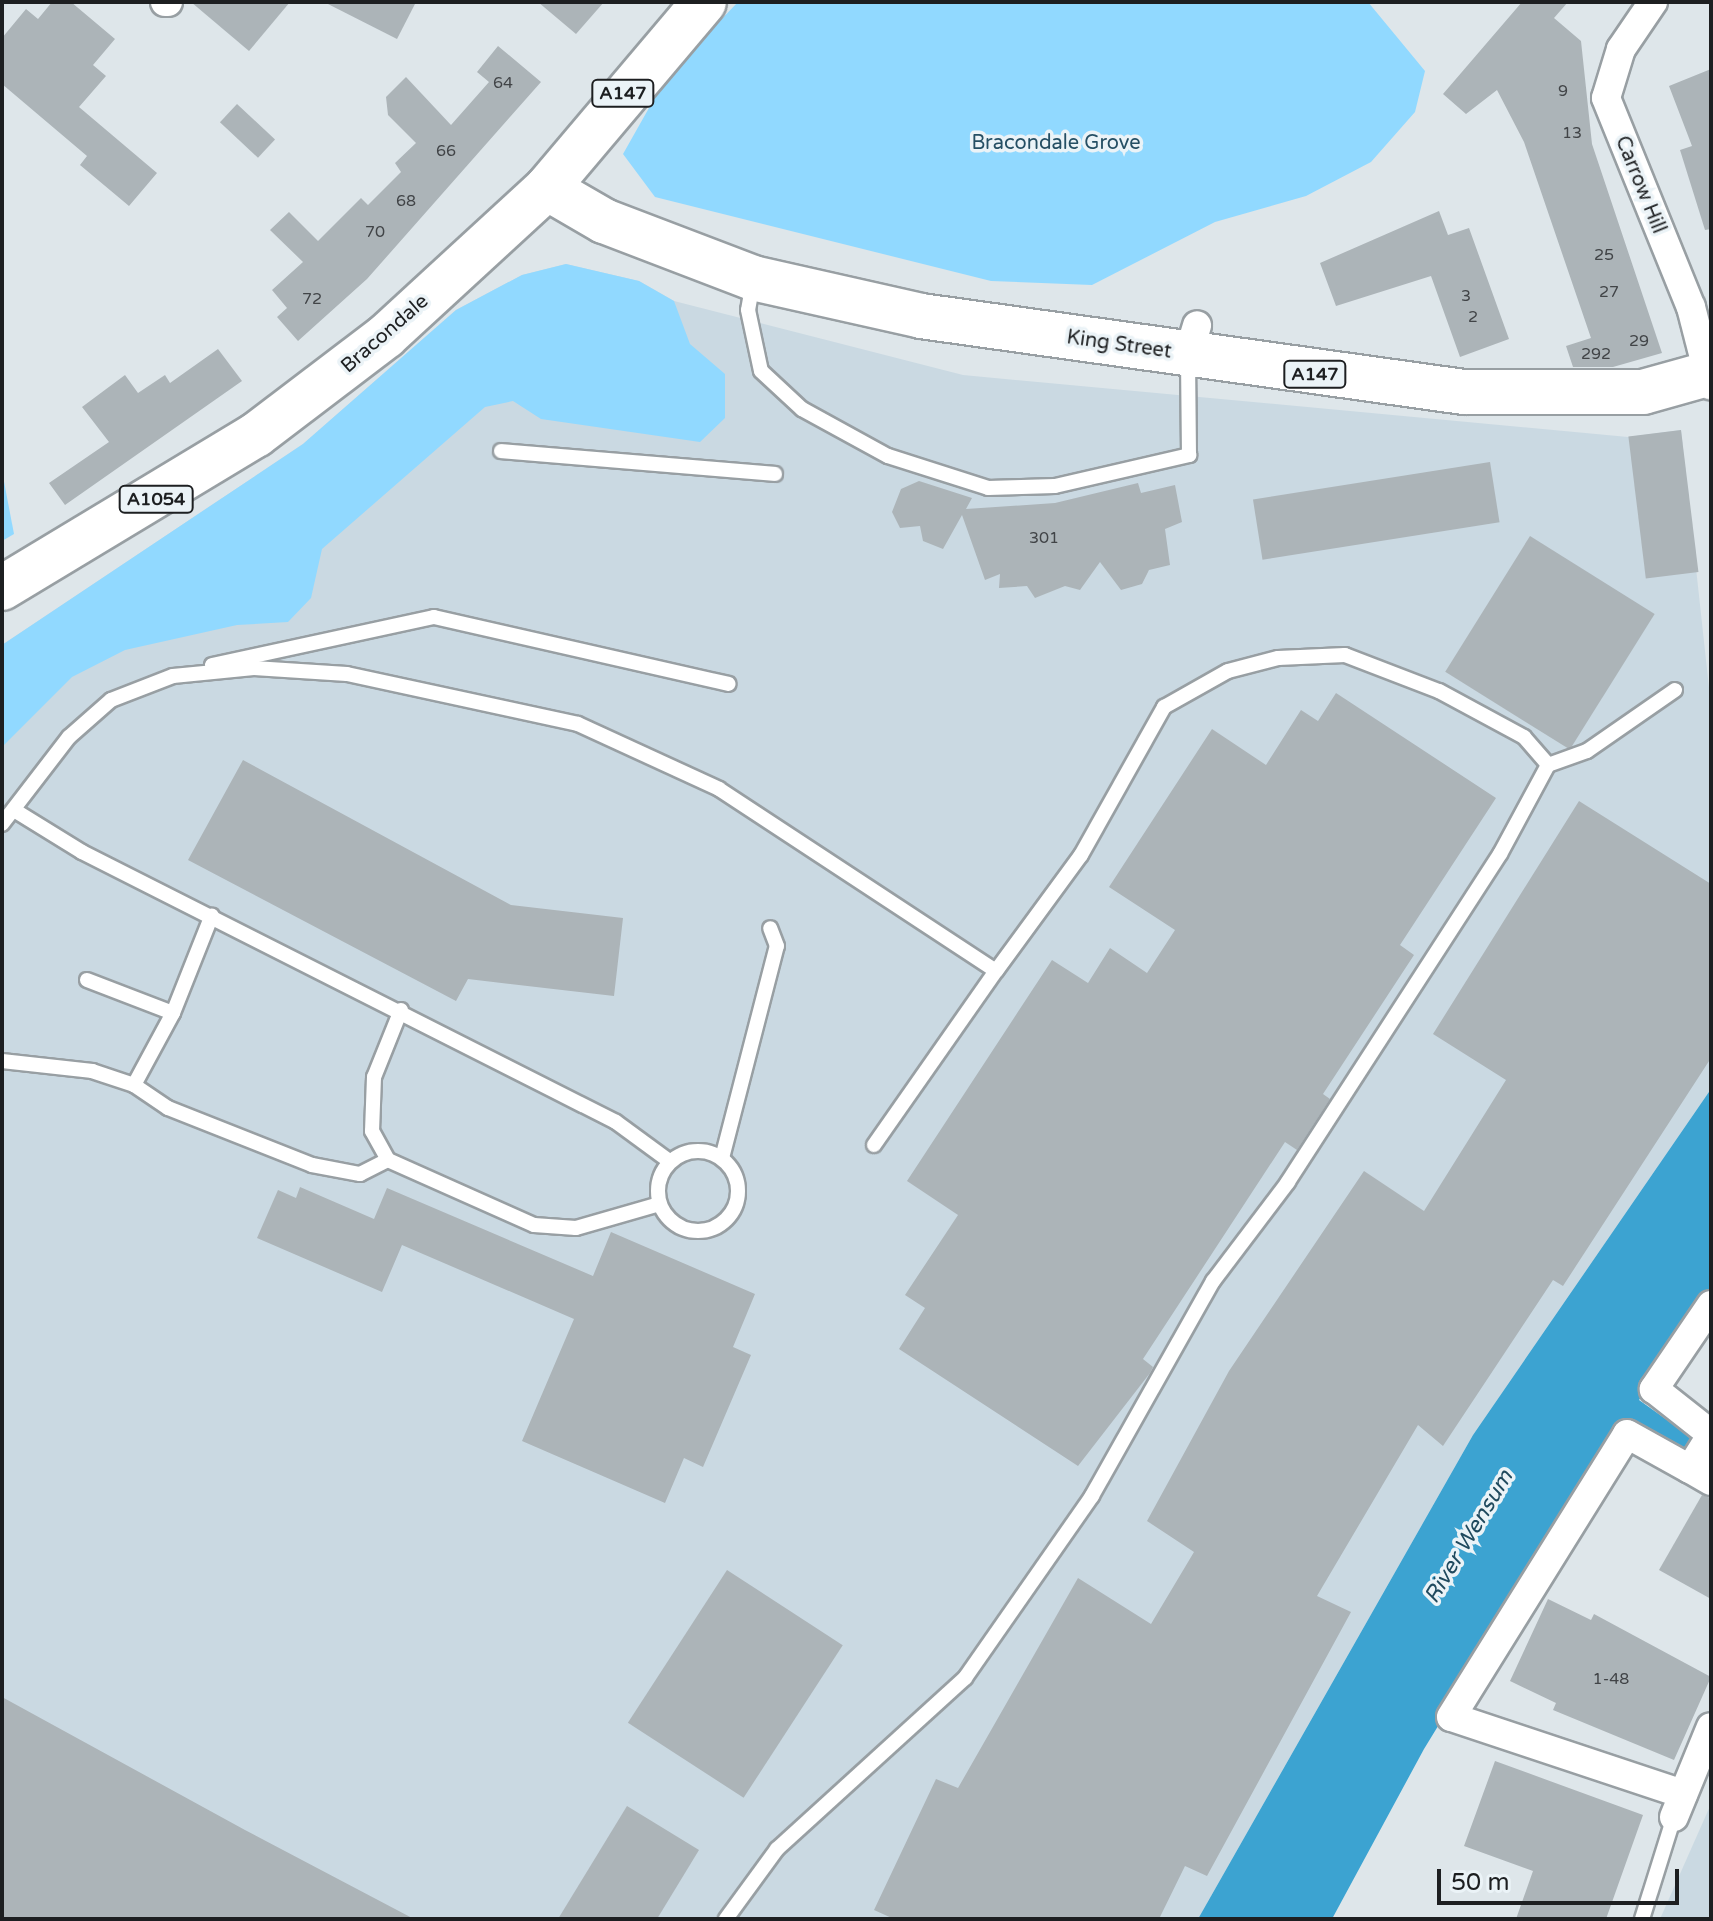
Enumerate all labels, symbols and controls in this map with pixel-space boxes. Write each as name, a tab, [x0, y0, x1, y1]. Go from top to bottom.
house number: 64	[493, 73, 513, 93]
road number: A147	[591, 79, 655, 107]
house number: 9	[1558, 81, 1568, 101]
house number: 13	[1562, 123, 1582, 143]
park label: Bracondale Grove	[971, 131, 1141, 155]
street label: Carrow Hill	[1610, 133, 1670, 237]
house number: 66	[436, 141, 456, 161]
house number: 68	[396, 191, 416, 211]
house number: 70	[365, 222, 385, 242]
house number: 25	[1594, 245, 1614, 265]
house number: 27	[1599, 282, 1619, 302]
house number: 3	[1461, 286, 1471, 306]
house number: 72	[302, 289, 322, 309]
street label: Bracondale	[336, 290, 434, 378]
house number: 2	[1468, 307, 1478, 327]
street label: King Street	[1065, 326, 1173, 364]
house number: 29	[1629, 331, 1649, 351]
house number: 292	[1581, 344, 1611, 364]
road number: A147	[1283, 360, 1347, 388]
road number: A1054	[118, 485, 194, 513]
house number: 301	[1029, 528, 1059, 548]
water label: River Wensum	[1419, 1466, 1519, 1608]
house number: 1-48	[1593, 1669, 1629, 1689]
scale bar	[1441, 1853, 1683, 1903]
text: 50 m	[1451, 1868, 1509, 1897]

